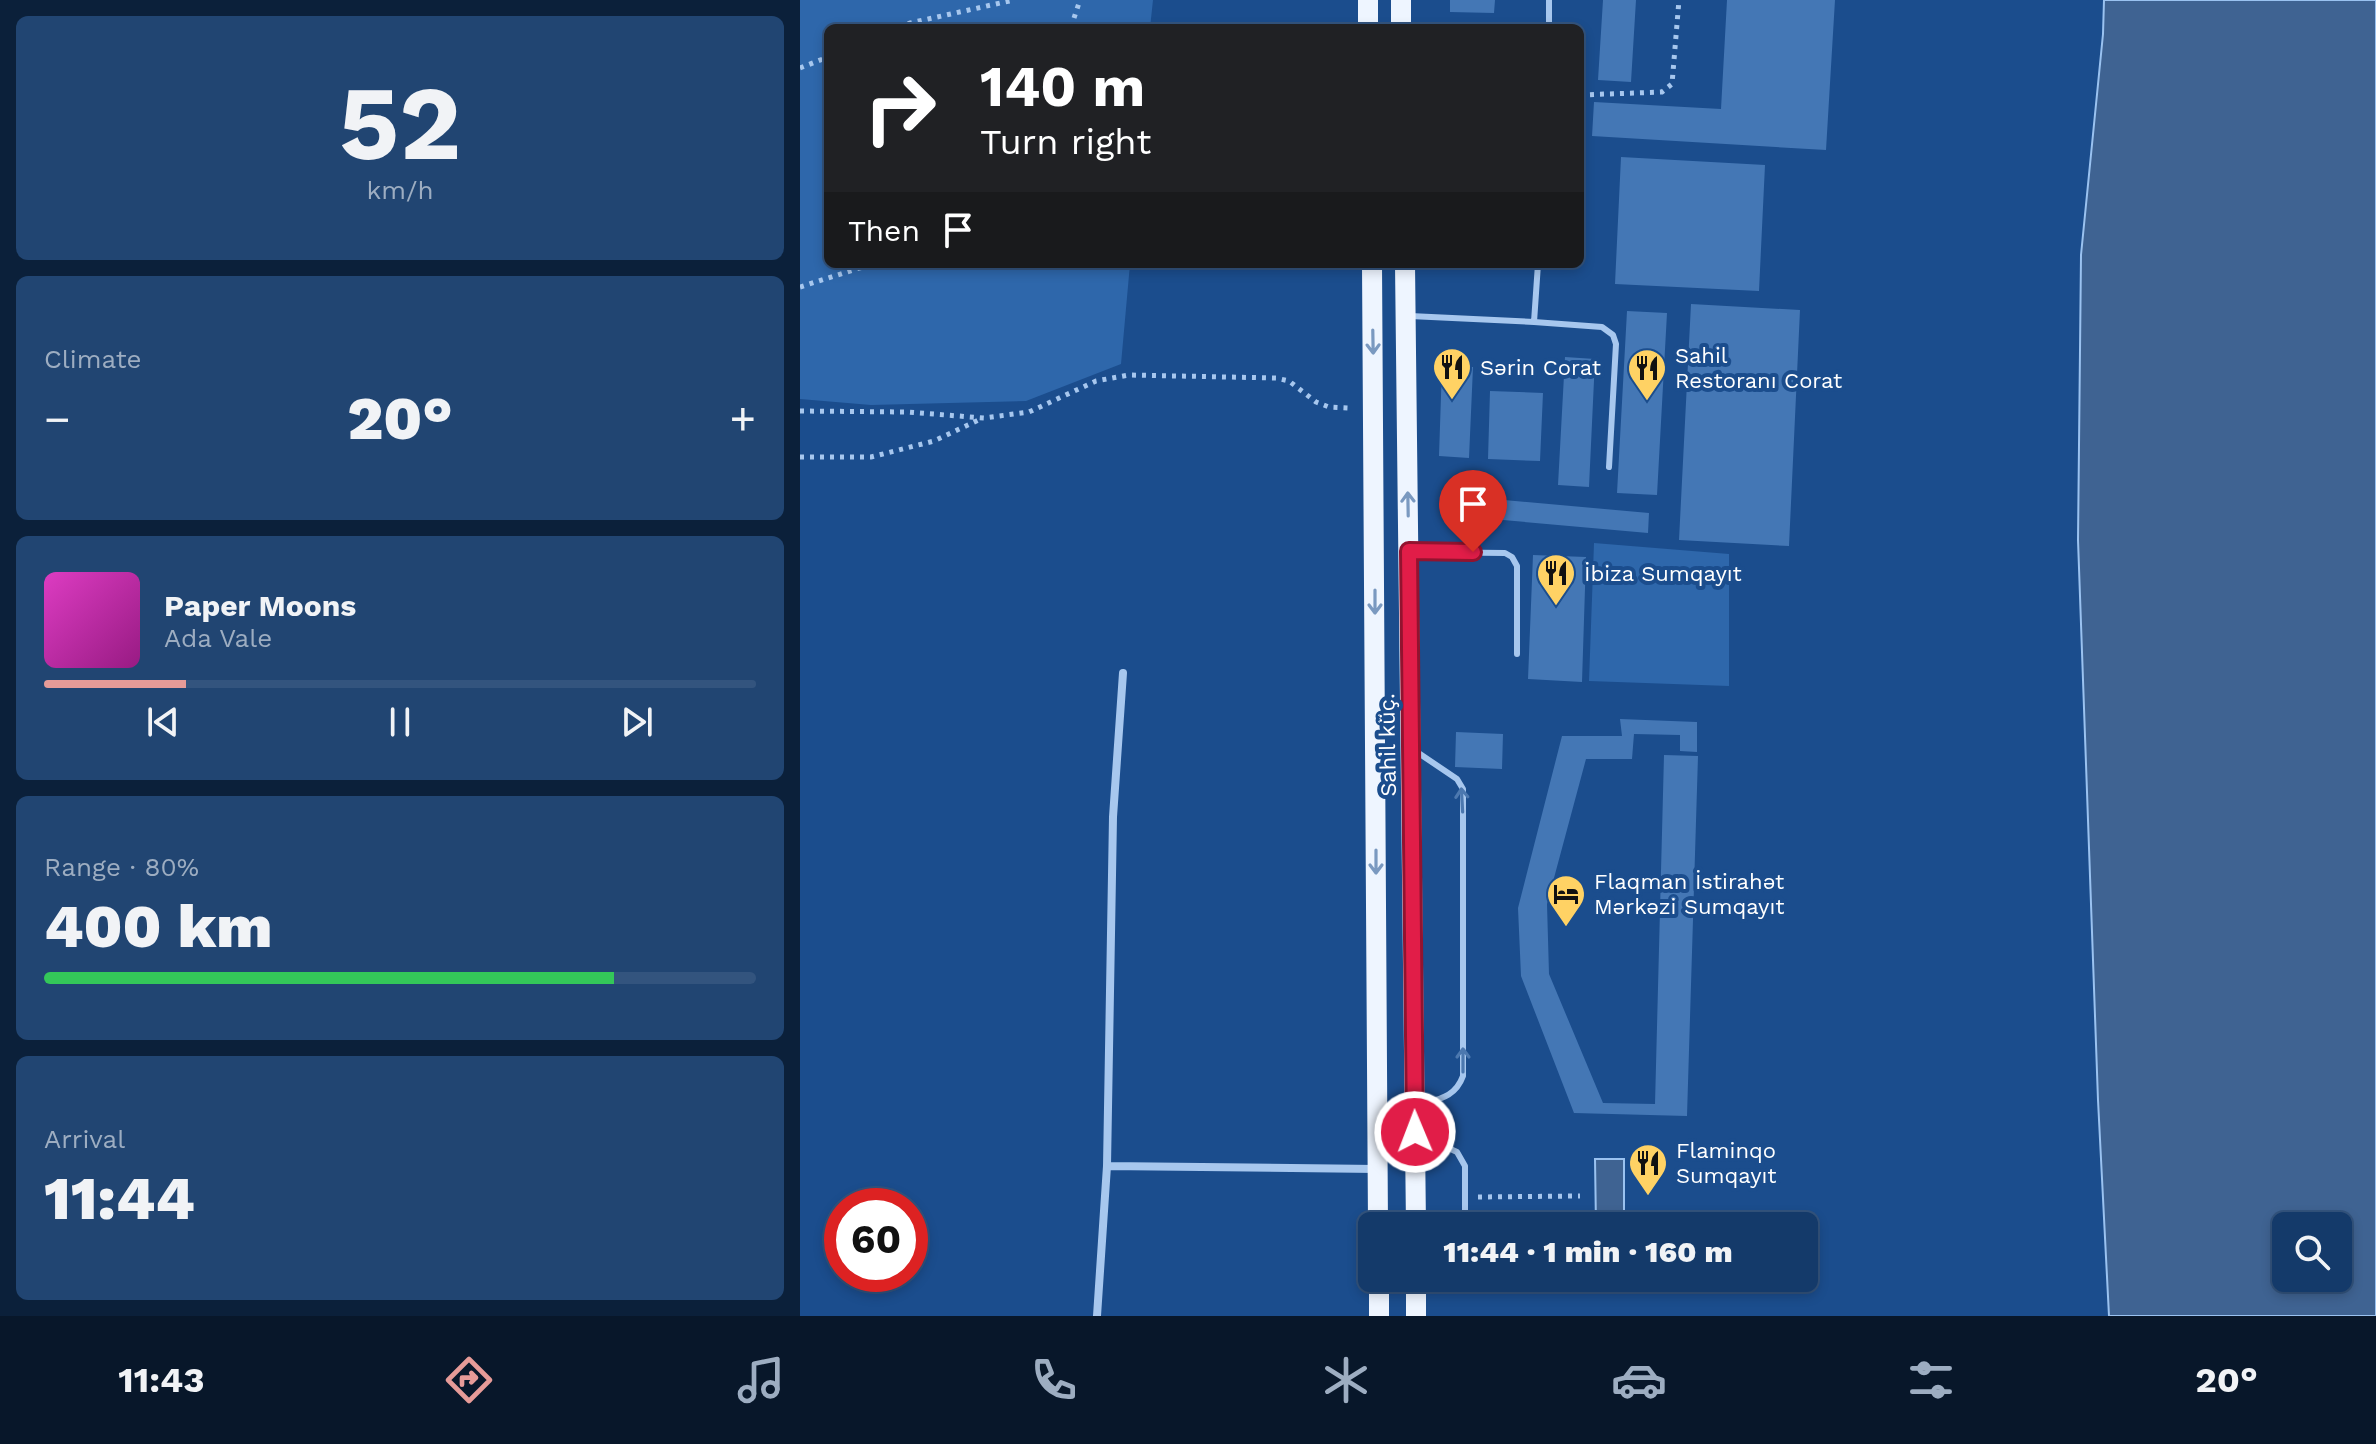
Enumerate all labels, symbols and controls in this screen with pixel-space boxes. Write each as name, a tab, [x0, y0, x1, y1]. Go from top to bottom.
text: 140 m	[980, 54, 1145, 120]
icon: right	[848, 56, 952, 160]
text: 52	[339, 62, 461, 184]
text: Turn right	[980, 121, 1151, 163]
text: km/h	[367, 175, 433, 205]
icon: arrive	[936, 208, 980, 252]
text: Then	[848, 213, 920, 248]
one-way arrow	[1365, 328, 1380, 355]
place label: Sahil Restoranı Corat	[1675, 343, 1842, 393]
text: Climate	[44, 344, 142, 374]
restaurant icon: Sərin Corat	[1431, 346, 1473, 401]
restaurant icon: Sahil Restoranı Corat	[1626, 347, 1668, 402]
place label: Sərin Corat	[1480, 355, 1601, 380]
text: 20°	[347, 383, 453, 454]
text: −	[44, 393, 71, 445]
text: +	[729, 393, 756, 445]
pin	[1439, 470, 1507, 552]
icon: arrive	[1451, 482, 1495, 526]
one-way arrow	[1401, 491, 1416, 518]
restaurant icon: İbiza Sumqayıt	[1535, 552, 1577, 607]
place label: İbiza Sumqayıt	[1584, 561, 1742, 586]
text: Paper Moons	[164, 588, 356, 623]
one-way arrow	[1367, 588, 1383, 615]
text: Ada Vale	[164, 623, 272, 653]
street label: Sahil küç.	[1374, 693, 1401, 797]
icon: previous	[141, 700, 185, 744]
icon: pause	[378, 700, 422, 744]
icon: next	[615, 700, 659, 744]
one-way arrow	[1454, 787, 1469, 814]
one-way arrow	[1368, 848, 1384, 875]
text: Range · 80%	[44, 852, 199, 882]
place label: Flaqman İstirahət Mərkəzi Sumqayıt	[1594, 869, 1784, 919]
hotel icon: Flaqman İstirahət Mərkəzi Sumqayıt	[1545, 873, 1587, 928]
text: 400 km	[44, 891, 272, 962]
one-way arrow	[1455, 1047, 1471, 1074]
position arrow	[1373, 1090, 1457, 1174]
text: Arrival	[44, 1124, 125, 1154]
place label: Flaminqo Sumqayıt	[1676, 1138, 1777, 1188]
restaurant icon: Flaminqo Sumqayıt	[1627, 1142, 1669, 1197]
text: 11:44	[44, 1163, 195, 1234]
speed limit sign: 60	[824, 1188, 928, 1292]
map controls	[2272, 1212, 2352, 1292]
button: search	[2272, 1212, 2352, 1292]
text: 11:44 · 1 min · 160 m	[1443, 1234, 1733, 1269]
icon: directions	[441, 1352, 497, 1408]
icon: music	[733, 1352, 789, 1408]
icon: phone	[1026, 1352, 1082, 1408]
icon: climate	[1318, 1352, 1374, 1408]
icon: car	[1611, 1352, 1667, 1408]
icon: filters	[1903, 1352, 1959, 1408]
text: 11:43	[118, 1359, 205, 1401]
text: 20°	[2195, 1359, 2258, 1401]

